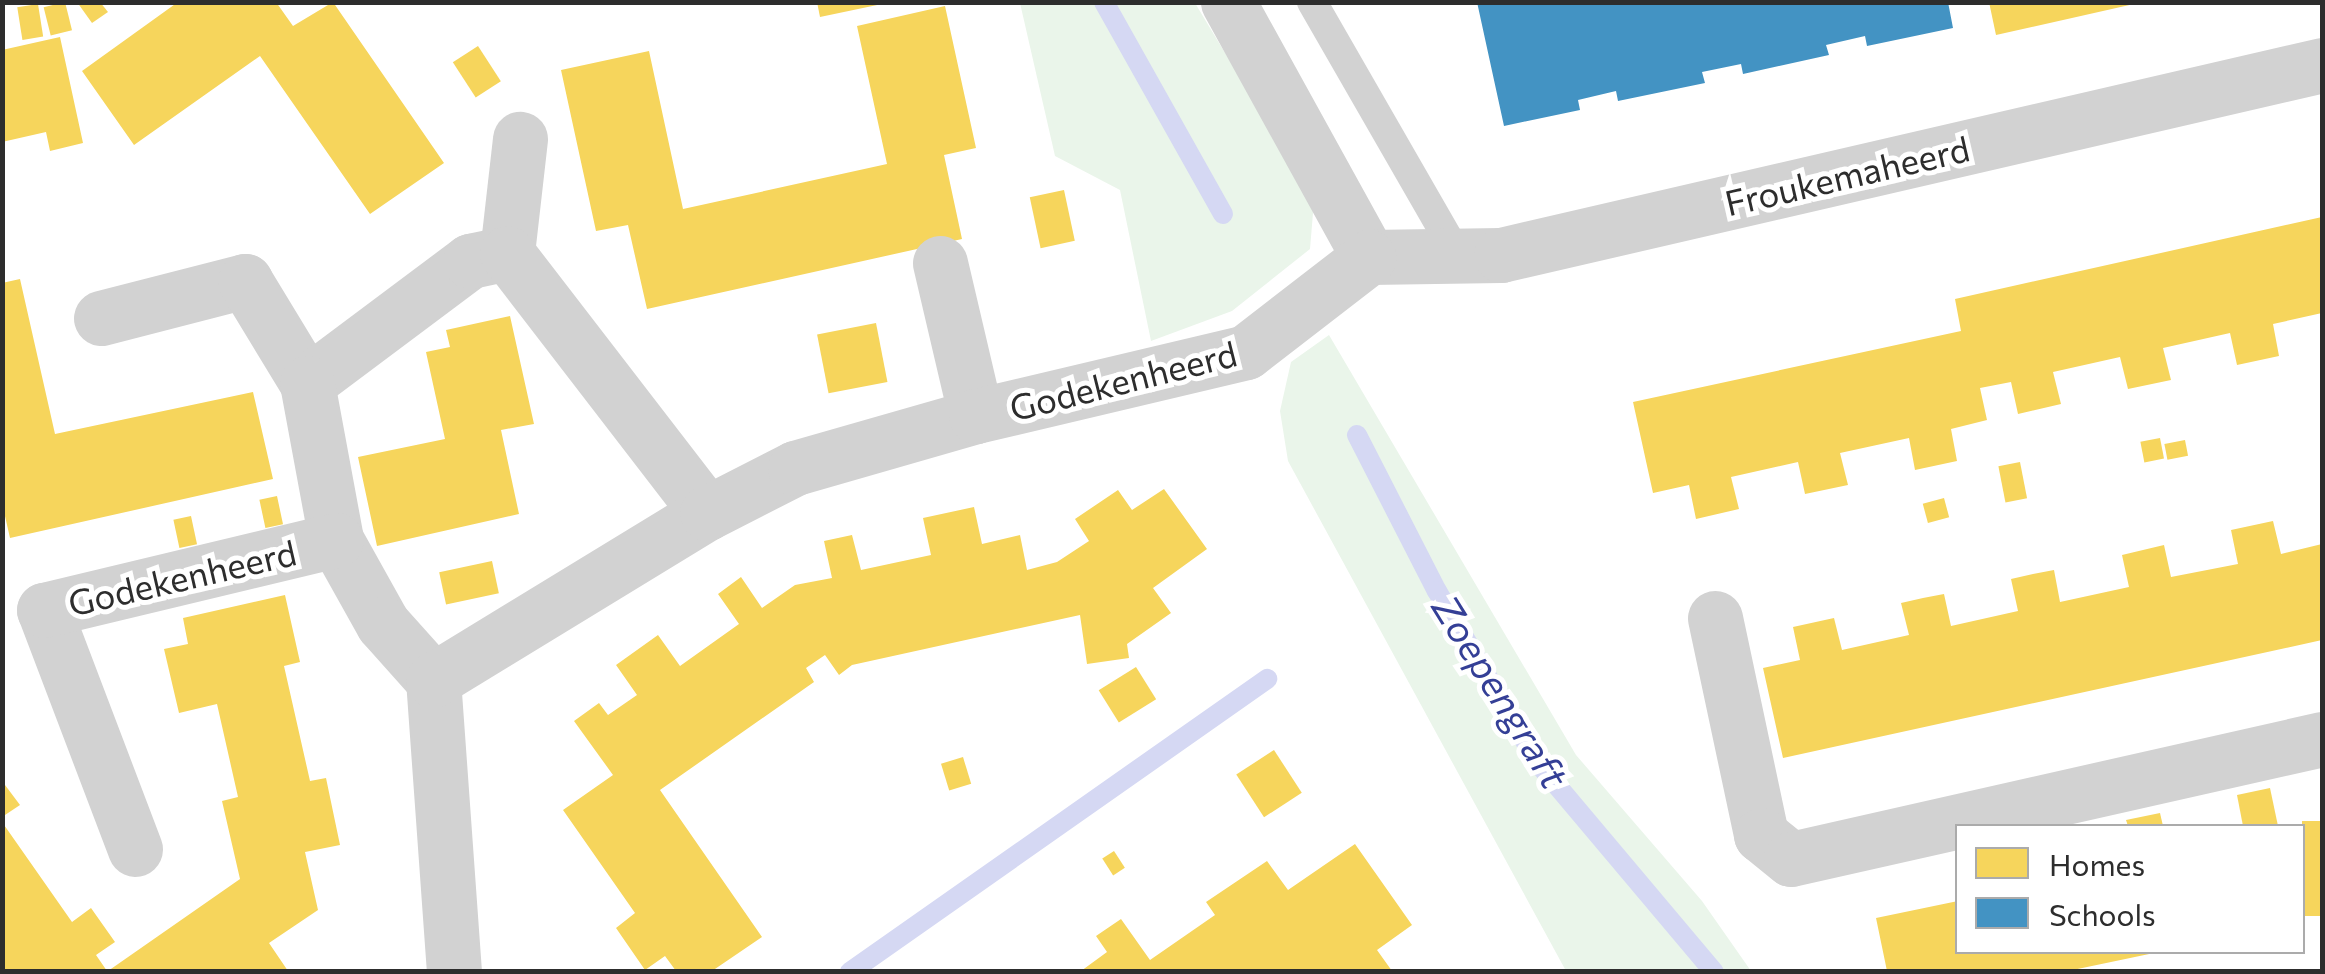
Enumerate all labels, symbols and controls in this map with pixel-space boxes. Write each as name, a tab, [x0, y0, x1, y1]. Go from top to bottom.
street label: Froukemaheerd	[1721, 126, 1973, 224]
street label: Godekenheerd	[1005, 331, 1241, 429]
street label: Godekenheerd	[64, 530, 300, 624]
water label: Zoepengraft	[1424, 586, 1578, 796]
legend	[1955, 824, 2305, 954]
text: Homes	[2049, 845, 2145, 882]
text: Schools	[2049, 895, 2156, 932]

